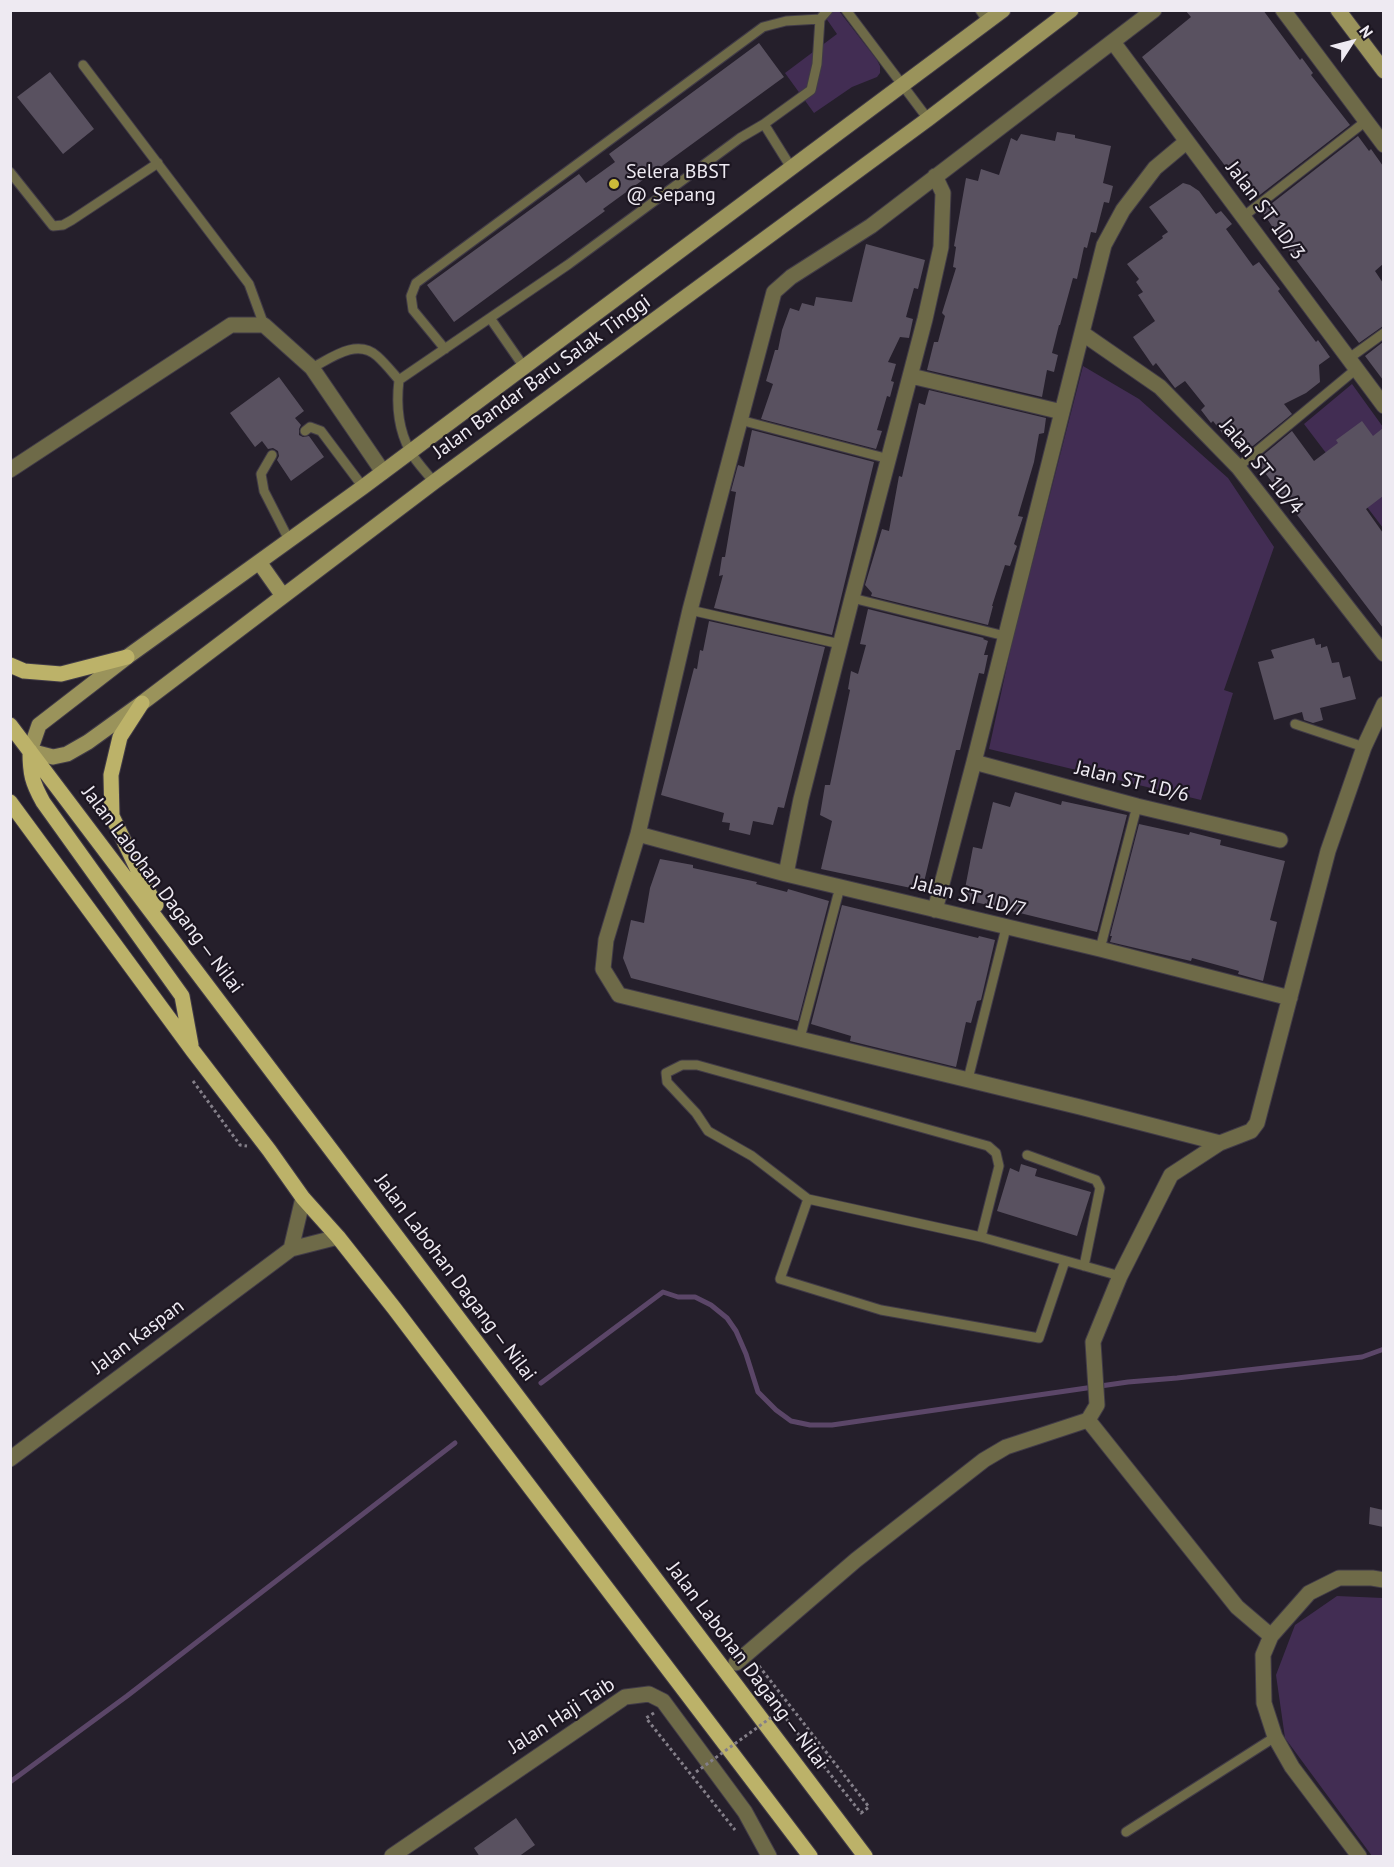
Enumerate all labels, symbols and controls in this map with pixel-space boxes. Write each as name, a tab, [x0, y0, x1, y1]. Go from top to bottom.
north arrow	[1322, 12, 1382, 72]
text: N	[1355, 21, 1378, 42]
street label: Jalan ST 1D/3	[1220, 157, 1310, 265]
place label: Selera BBST @ Sepang	[626, 160, 730, 207]
marker: Selera BBST @ Sepang	[607, 177, 621, 191]
street label: Jalan Bandar Baru Salak Tinggi	[429, 290, 655, 464]
street label: Jalan ST 1D/4	[1214, 415, 1308, 519]
street label: Jalan ST 1D/6	[1072, 756, 1192, 808]
street label: Jalan Labohan Dagang ‒ Nilai	[76, 782, 248, 998]
street label: Jalan ST 1D/7	[909, 871, 1029, 923]
street label: Jalan Labohan Dagang ‒ Nilai	[369, 1170, 541, 1386]
street label: Jalan Kaspan	[87, 1294, 189, 1380]
street label: Jalan Labohan Dagang ‒ Nilai	[661, 1558, 833, 1774]
street label: Jalan Haji Taib	[504, 1673, 620, 1759]

